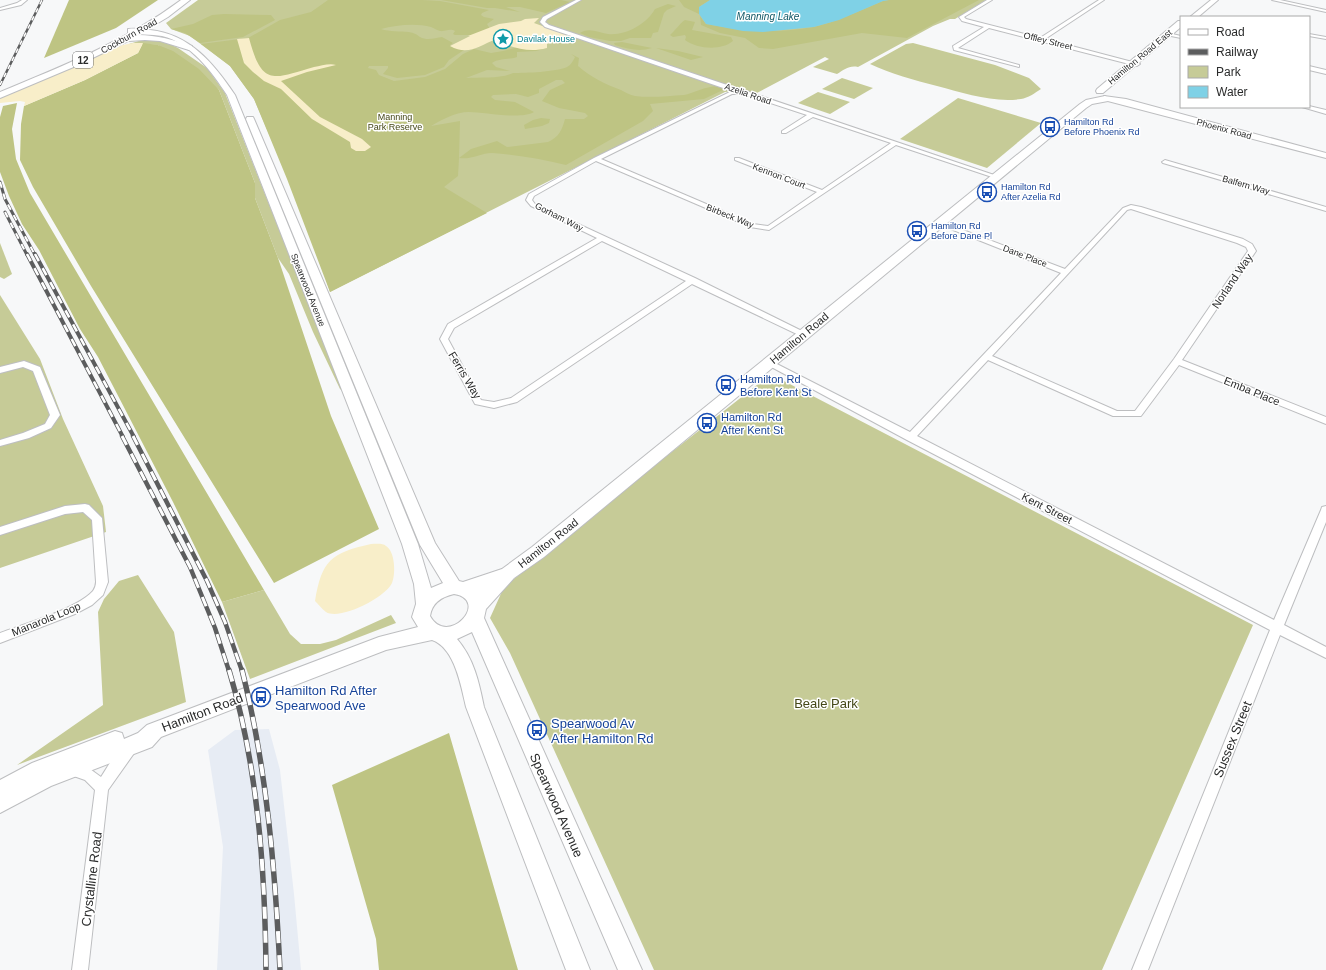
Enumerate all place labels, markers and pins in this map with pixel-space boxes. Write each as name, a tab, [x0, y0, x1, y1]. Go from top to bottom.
place icon: Davilak House	[492, 28, 514, 50]
place label: Davilak House	[517, 34, 575, 44]
bus stop icon: Hamilton Rd Before Phoenix Rd	[1039, 116, 1061, 138]
place label: Hamilton Rd Before Phoenix Rd	[1064, 117, 1140, 137]
bus stop icon: Hamilton Rd After Azelia Rd	[976, 181, 998, 203]
place label: Hamilton Rd After Azelia Rd	[1001, 182, 1061, 202]
bus stop icon: Hamilton Rd Before Dane Pl	[906, 220, 928, 242]
place label: Hamilton Rd Before Dane Pl	[931, 221, 992, 241]
place label: Hamilton Rd Before Kent St	[740, 373, 812, 398]
bus stop icon: Hamilton Rd Before Kent St	[715, 374, 737, 396]
place label: Hamilton Rd After Kent St	[721, 411, 783, 436]
bus stop icon: Hamilton Rd After Kent St	[696, 412, 718, 434]
place label: Hamilton Rd After Spearwood Ave	[275, 683, 378, 713]
bus stop icon: Hamilton Rd After Spearwood Ave	[250, 686, 272, 708]
place label: Spearwood Av After Hamilton Rd	[551, 716, 654, 746]
bus stop icon: Spearwood Av After Hamilton Rd	[526, 719, 548, 741]

